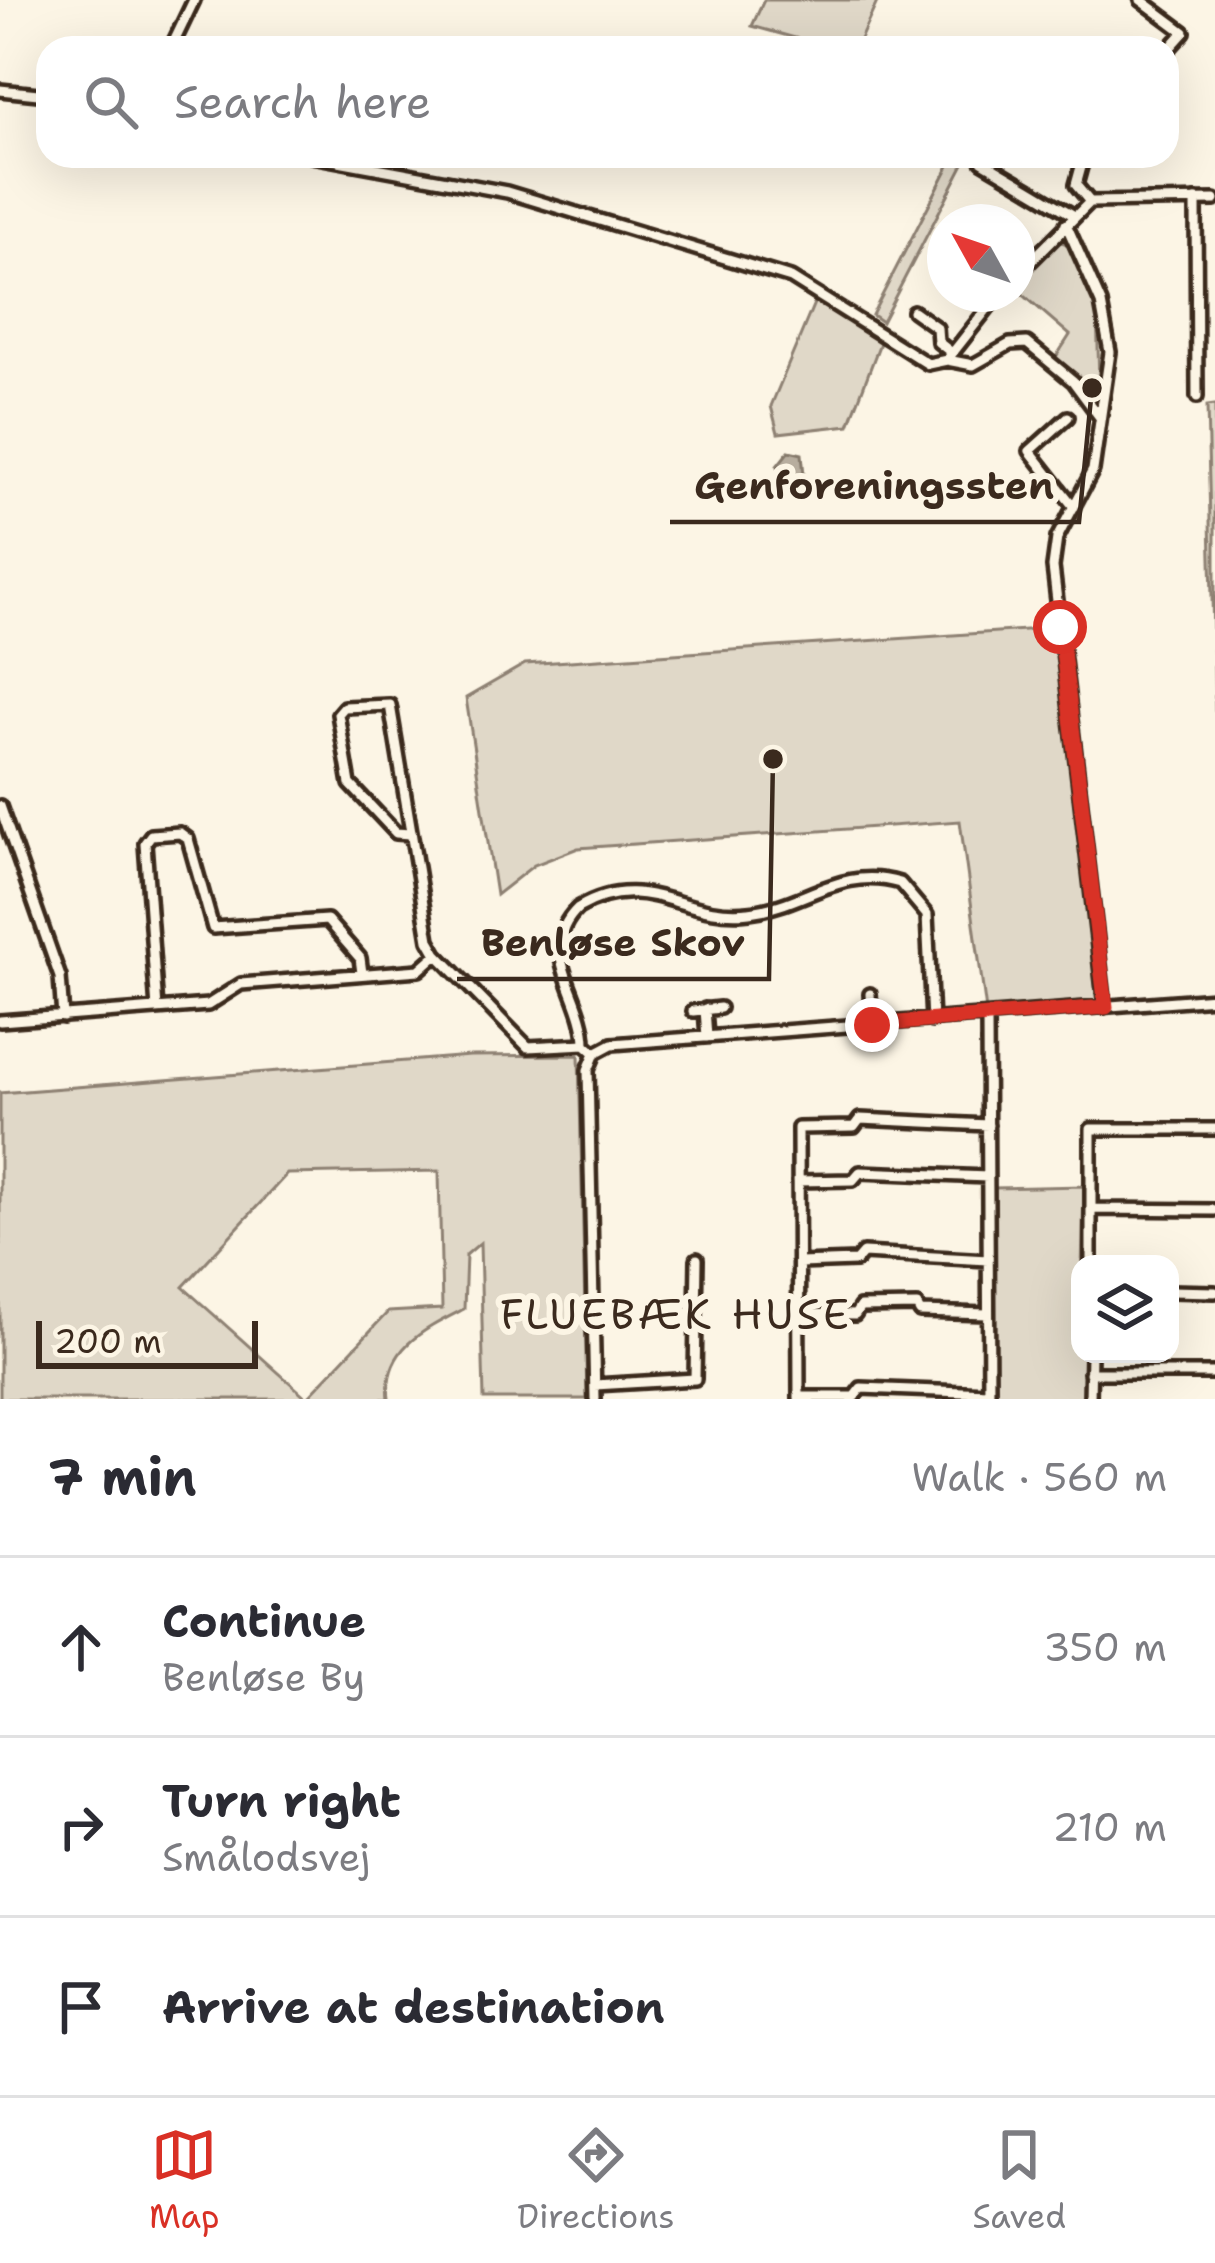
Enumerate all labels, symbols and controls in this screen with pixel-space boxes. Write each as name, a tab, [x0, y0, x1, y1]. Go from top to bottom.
search box	[36, 36, 1179, 168]
icon: search	[78, 69, 144, 135]
text: Search here	[174, 72, 431, 132]
north arrow	[927, 204, 1035, 312]
callout: Genforeningssten	[670, 447, 1079, 522]
text: Genforeningssten	[694, 459, 1054, 511]
route start	[1033, 600, 1087, 654]
callout: Benløse Skov	[457, 904, 769, 979]
text: Benløse Skov	[481, 916, 745, 968]
route end	[845, 998, 899, 1052]
map controls	[1071, 1255, 1179, 1363]
button: layers	[1071, 1255, 1179, 1363]
district label: FLUEBÆK HUSE	[500, 1286, 852, 1342]
scale bar	[36, 1315, 258, 1368]
text: 200 m	[54, 1319, 162, 1364]
text: 7 min	[48, 1443, 197, 1511]
text: Walk · 560 m	[911, 1451, 1167, 1503]
text: Continue	[162, 1591, 366, 1651]
icon: ahead	[48, 1614, 114, 1680]
text: 350 m	[1043, 1621, 1167, 1673]
text: Benløse By	[162, 1651, 365, 1703]
text: Turn right	[162, 1771, 401, 1831]
icon: right	[48, 1794, 114, 1860]
text: 210 m	[1052, 1801, 1167, 1853]
text: Smålodsvej	[162, 1831, 370, 1883]
icon: arrive	[48, 1974, 114, 2040]
text: Arrive at destination	[162, 1977, 665, 2037]
tab: Map	[149, 2122, 220, 2239]
tab: Directions	[517, 2122, 675, 2239]
tab: Saved	[972, 2122, 1066, 2239]

